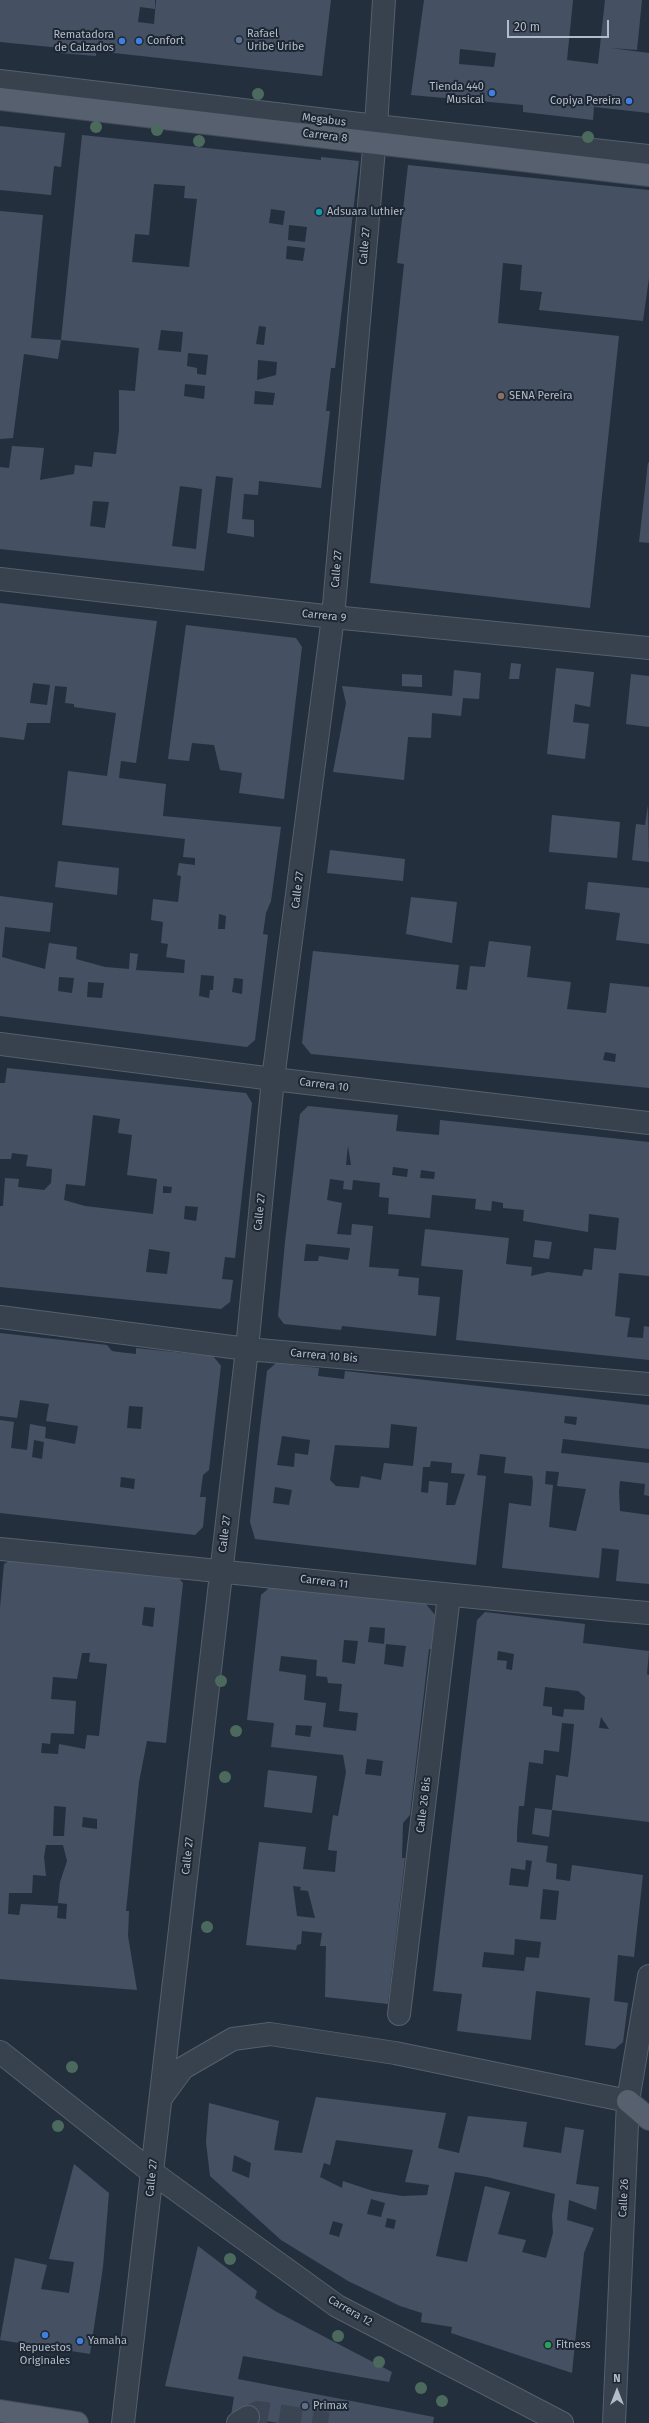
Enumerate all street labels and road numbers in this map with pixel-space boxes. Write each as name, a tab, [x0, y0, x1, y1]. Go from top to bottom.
street label: Megabus	[301, 111, 347, 129]
street label: Carrera 8	[302, 127, 348, 145]
street label: Calle 27	[357, 227, 373, 265]
street label: Calle 27	[329, 550, 345, 588]
street label: Carrera 9	[301, 607, 347, 625]
street label: Calle 27	[289, 871, 307, 909]
street label: Carrera 10	[298, 1075, 350, 1095]
street label: Calle 27	[251, 1193, 269, 1231]
street label: Carrera 10 Bis	[290, 1346, 358, 1366]
street label: Calle 27	[216, 1515, 234, 1553]
street label: Carrera 11	[299, 1573, 349, 1591]
street label: Calle 26 Bis	[414, 1776, 434, 1834]
street label: Calle 27	[179, 1837, 197, 1875]
street label: Calle 27	[143, 2159, 161, 2197]
street label: Calle 26	[616, 2178, 632, 2218]
street label: Carrera 12	[325, 2293, 375, 2329]

